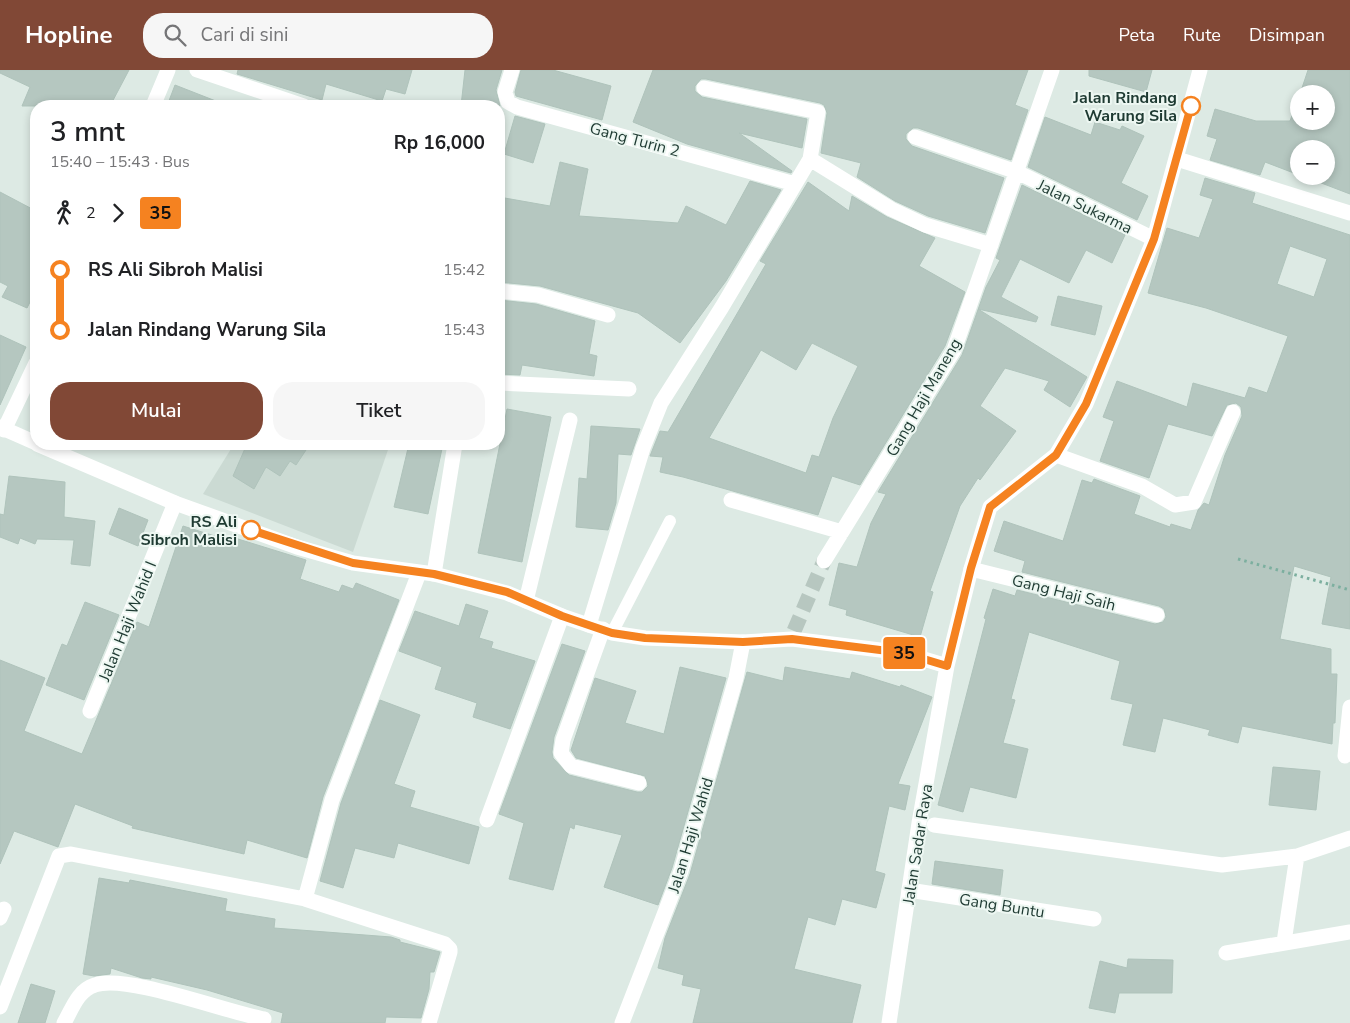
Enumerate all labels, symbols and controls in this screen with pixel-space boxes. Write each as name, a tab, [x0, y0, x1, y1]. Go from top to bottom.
search box	[143, 13, 493, 58]
text: Hopline	[25, 19, 113, 51]
icon: search	[161, 21, 189, 49]
text: Cari di sini	[201, 22, 288, 48]
text: Peta	[1119, 23, 1155, 47]
text: Rute	[1183, 23, 1221, 47]
text: Disimpan	[1249, 23, 1325, 47]
map controls	[1290, 85, 1335, 185]
button: +	[1290, 85, 1335, 130]
place label: Jalan Rindang Warung Sila	[1072, 87, 1177, 127]
marker: Jalan Rindang Warung Sila	[1181, 96, 1201, 116]
text: 3 mnt	[50, 113, 125, 151]
street label: Gang Turin 2	[587, 117, 682, 163]
text: Rp 16,000	[394, 130, 485, 156]
button: −	[1290, 140, 1335, 185]
text: 15:40 – 15:43 · Bus	[50, 151, 190, 173]
street label: Jalan Sukarma	[1032, 174, 1136, 239]
icon: walk	[50, 199, 78, 227]
icon: forward	[104, 199, 132, 227]
text: 35	[150, 201, 171, 225]
text: 2	[86, 202, 96, 224]
text: RS Ali Sibroh Malisi	[88, 257, 263, 283]
text: 15:42	[443, 259, 485, 281]
text: Jalan Rindang Warung Sila	[88, 317, 326, 343]
text: 15:43	[443, 319, 485, 341]
street label: Gang Haji Maneng	[881, 334, 967, 461]
button: Mulai	[50, 382, 263, 440]
button: Tiket	[273, 382, 485, 440]
place label: RS Ali Sibroh Malisi	[140, 511, 237, 551]
marker: RS Ali Sibroh Malisi	[241, 520, 261, 540]
street label: Jalan Haji Wahid I	[93, 558, 162, 686]
street label: Gang Haji Saih	[1010, 569, 1118, 616]
line badge: 35	[882, 637, 926, 669]
text: 35	[893, 641, 915, 665]
street label: Jalan Haji Wahid	[663, 775, 719, 897]
street label: Jalan Sadar Raya	[897, 782, 938, 907]
street label: Gang Buntu	[958, 888, 1046, 924]

